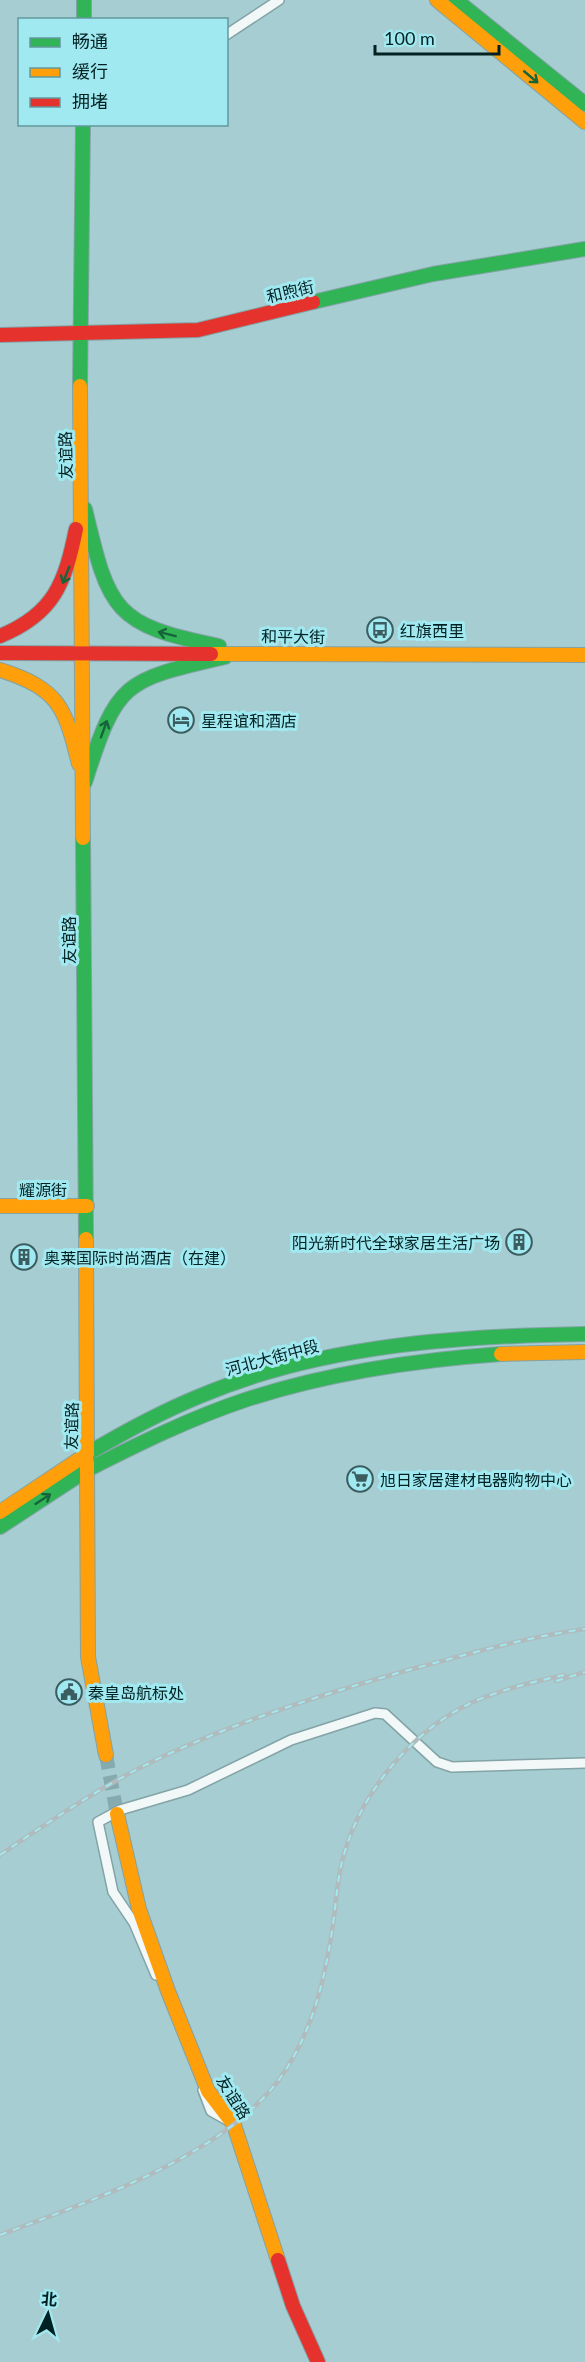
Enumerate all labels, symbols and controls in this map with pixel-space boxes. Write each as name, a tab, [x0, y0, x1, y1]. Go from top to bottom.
legend	[18, 18, 228, 126]
scale bar	[375, 18, 500, 56]
text: 100 m	[384, 27, 435, 49]
text: 畅通	[72, 30, 108, 52]
text: 缓行	[72, 60, 108, 82]
one-way arrow	[523, 70, 538, 84]
text: 拥堵	[72, 90, 108, 112]
street label: 和煦街	[264, 276, 316, 306]
street label: 友谊路	[55, 431, 75, 479]
one-way arrow	[59, 565, 70, 583]
bus stop icon: 红旗西里	[365, 615, 395, 645]
place label: 红旗西里	[400, 621, 464, 640]
street label: 和平大街	[261, 626, 325, 646]
one-way arrow	[158, 628, 177, 640]
hotel icon: 星程谊和酒店	[166, 705, 196, 735]
place label: 星程谊和酒店	[201, 711, 297, 730]
one-way arrow	[99, 720, 110, 738]
street label: 友谊路	[59, 916, 78, 964]
street label: 耀源街	[19, 1180, 67, 1199]
building icon: 阳光新时代全球家居生活广场	[504, 1227, 534, 1257]
place label: 阳光新时代全球家居生活广场	[292, 1233, 500, 1252]
building icon: 奥莱国际时尚酒店（在建）	[9, 1242, 39, 1272]
place label: 奥莱国际时尚酒店（在建）	[44, 1248, 236, 1267]
street label: 河北大街中段	[223, 1335, 321, 1379]
street label: 友谊路	[61, 1402, 81, 1450]
supermarket icon: 旭日家居建材电器购物中心	[345, 1464, 375, 1494]
place label: 旭日家居建材电器购物中心	[380, 1470, 572, 1489]
one-way arrow	[35, 1492, 52, 1505]
public building icon: 秦皇岛航标处	[54, 1677, 84, 1707]
place label: 秦皇岛航标处	[88, 1683, 184, 1702]
street label: 友谊路	[213, 2072, 255, 2122]
north arrow	[18, 2284, 78, 2344]
text: 北	[41, 2288, 58, 2309]

